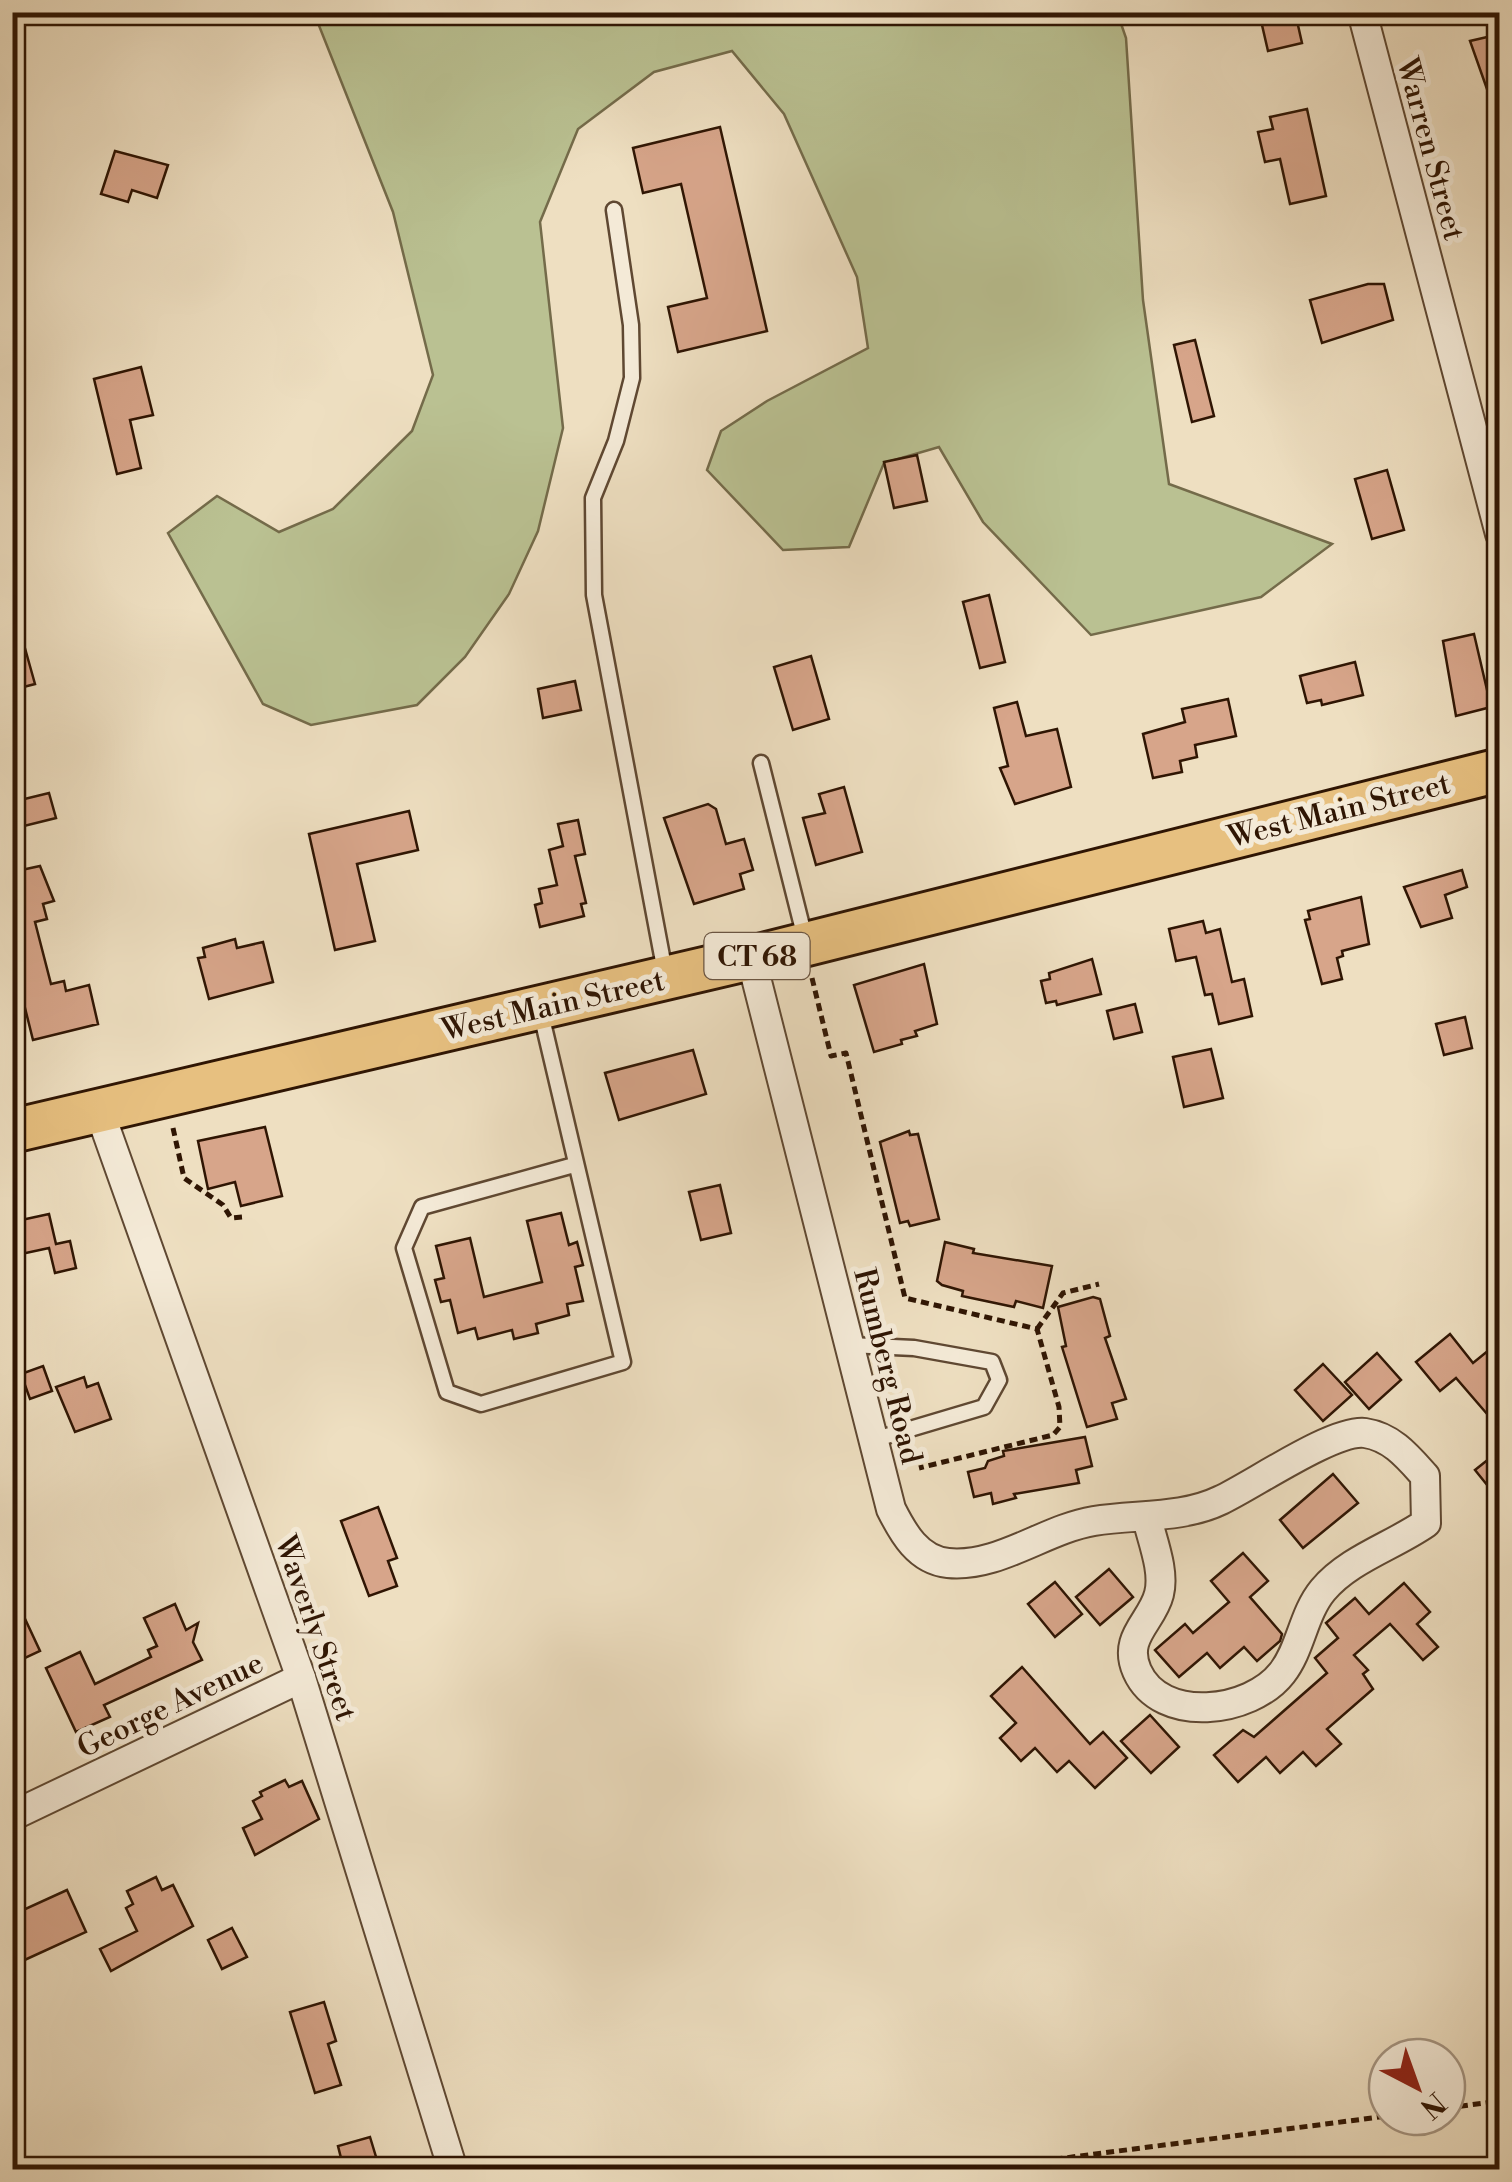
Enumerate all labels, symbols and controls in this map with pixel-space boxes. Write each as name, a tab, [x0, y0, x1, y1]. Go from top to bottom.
street label: Warren Street	[1387, 53, 1473, 245]
street label: West Main Street	[1223, 765, 1455, 857]
road number: CT 68	[704, 933, 810, 979]
street label: West Main Street	[437, 962, 669, 1050]
street label: Rumberg Road	[844, 1264, 930, 1468]
street label: Waverly Street	[265, 1530, 365, 1726]
street label: George Avenue	[71, 1644, 270, 1767]
north arrow	[1367, 2037, 1467, 2137]
text: N	[1413, 2084, 1452, 2125]

